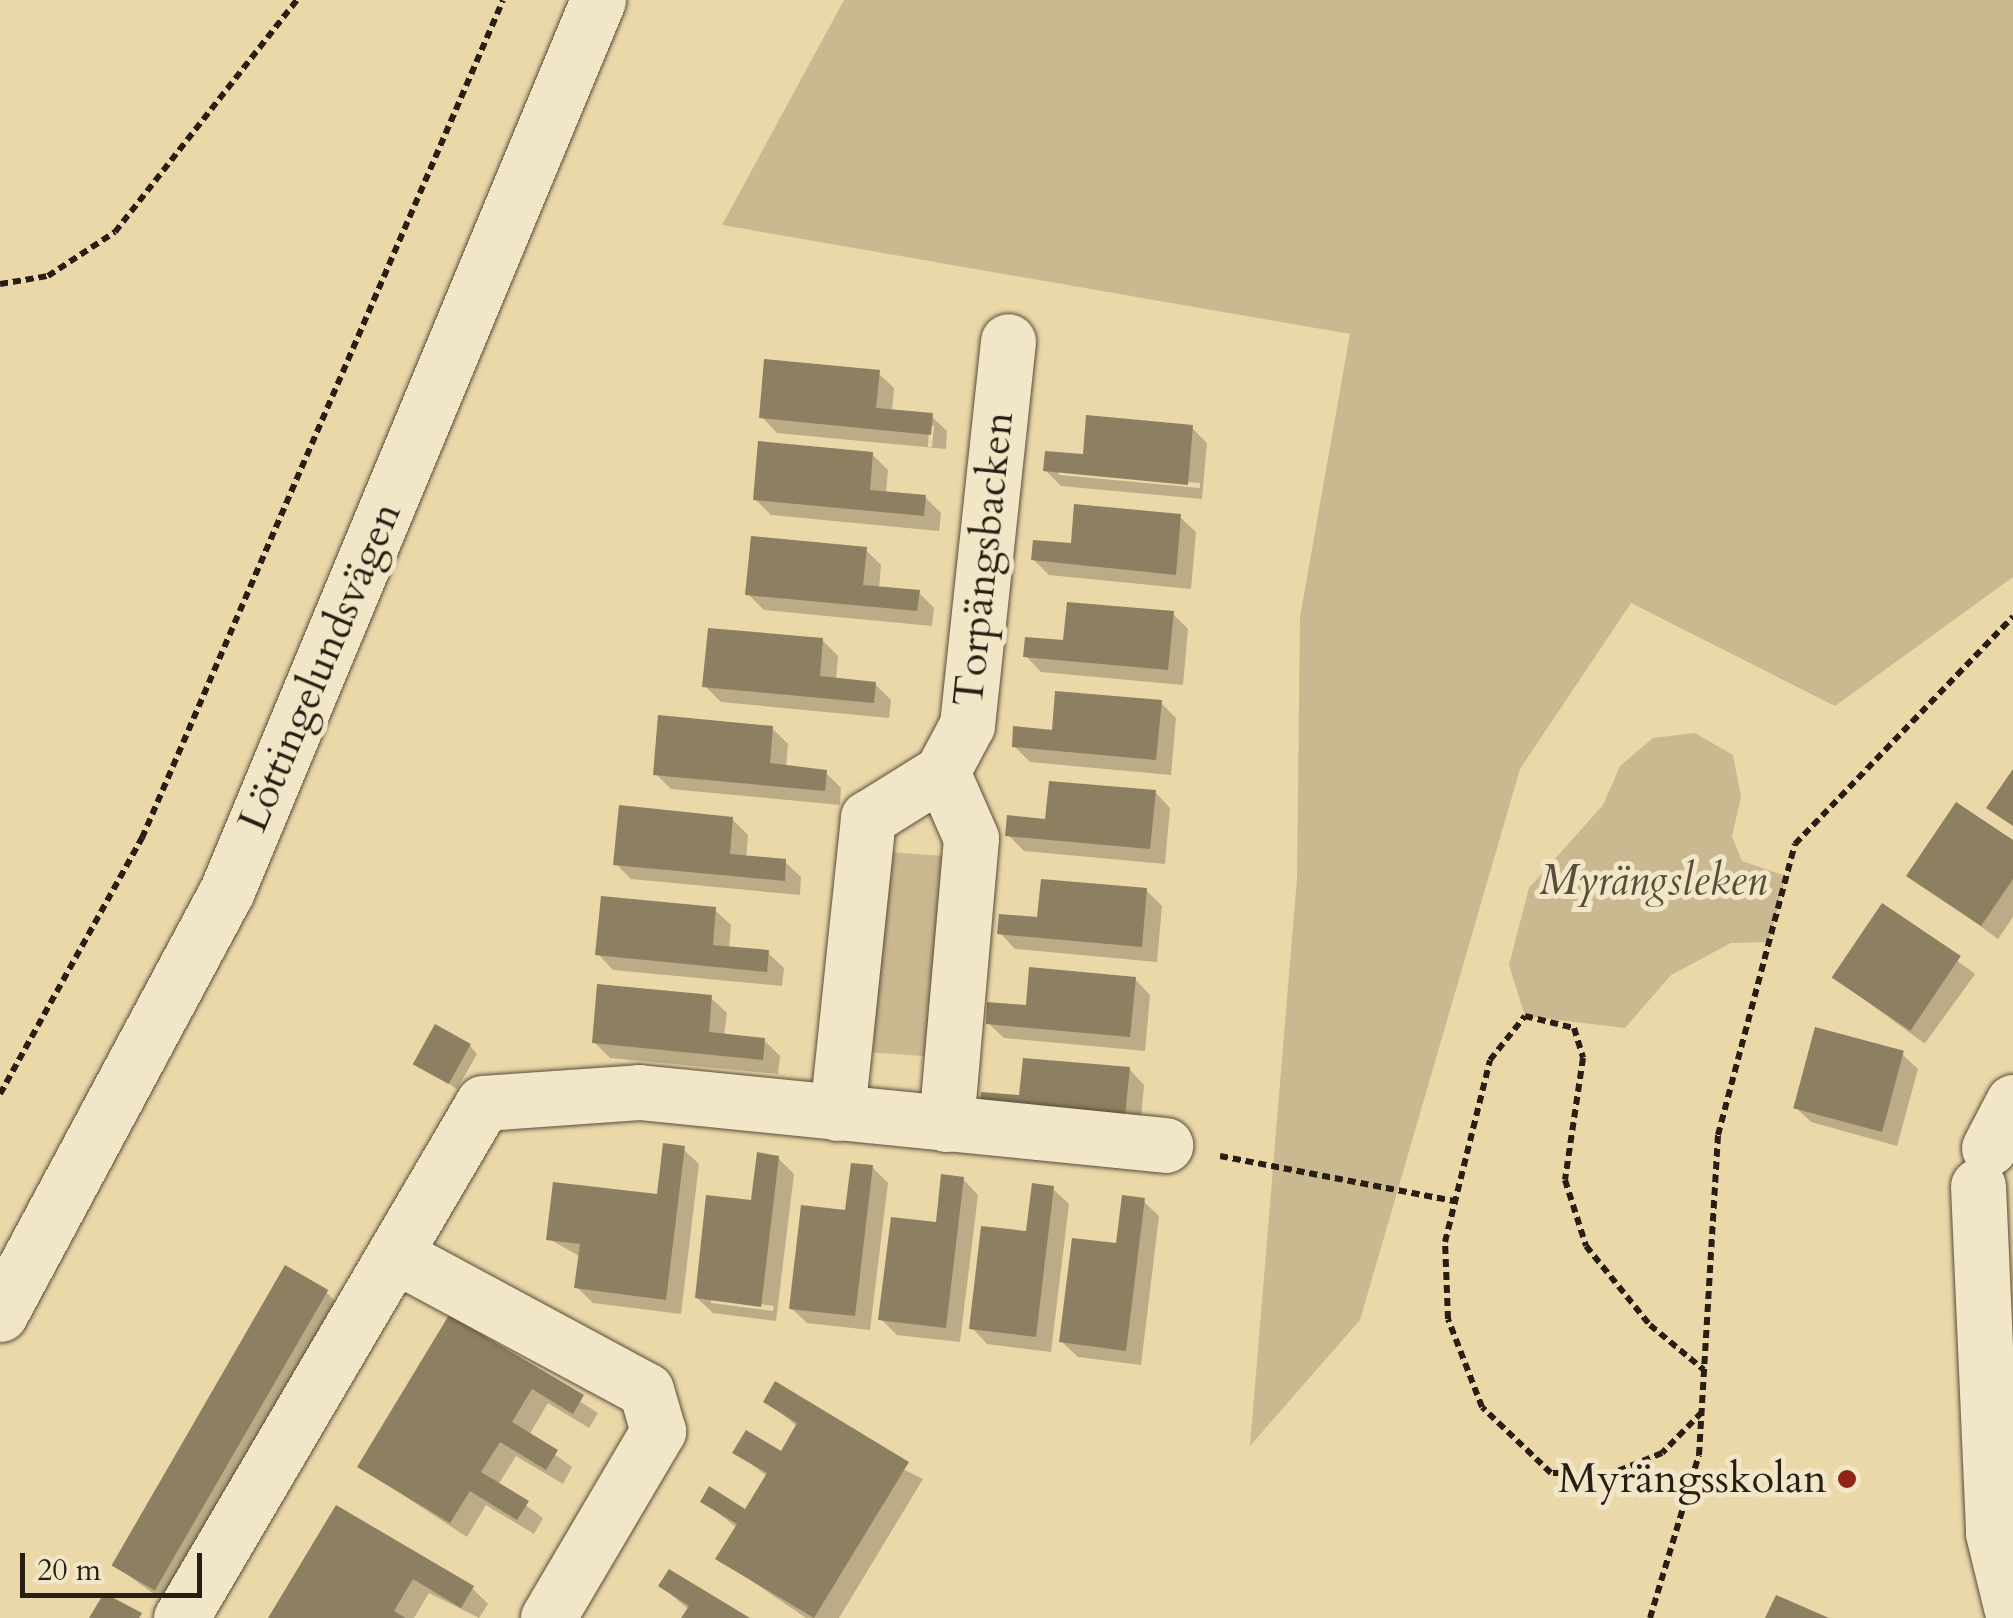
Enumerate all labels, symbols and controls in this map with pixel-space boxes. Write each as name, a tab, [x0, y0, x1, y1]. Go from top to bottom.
street label: Torpängsbacken	[943, 409, 1025, 709]
street label: Löttingelundsvägen	[228, 495, 412, 839]
park label: Myrängsleken	[1539, 856, 1767, 906]
place label: Myrängsskolan	[1558, 1454, 1827, 1504]
marker: Myrängsskolan	[1836, 1468, 1858, 1490]
scale bar	[25, 1533, 208, 1595]
text: 20 m	[37, 1550, 101, 1591]

